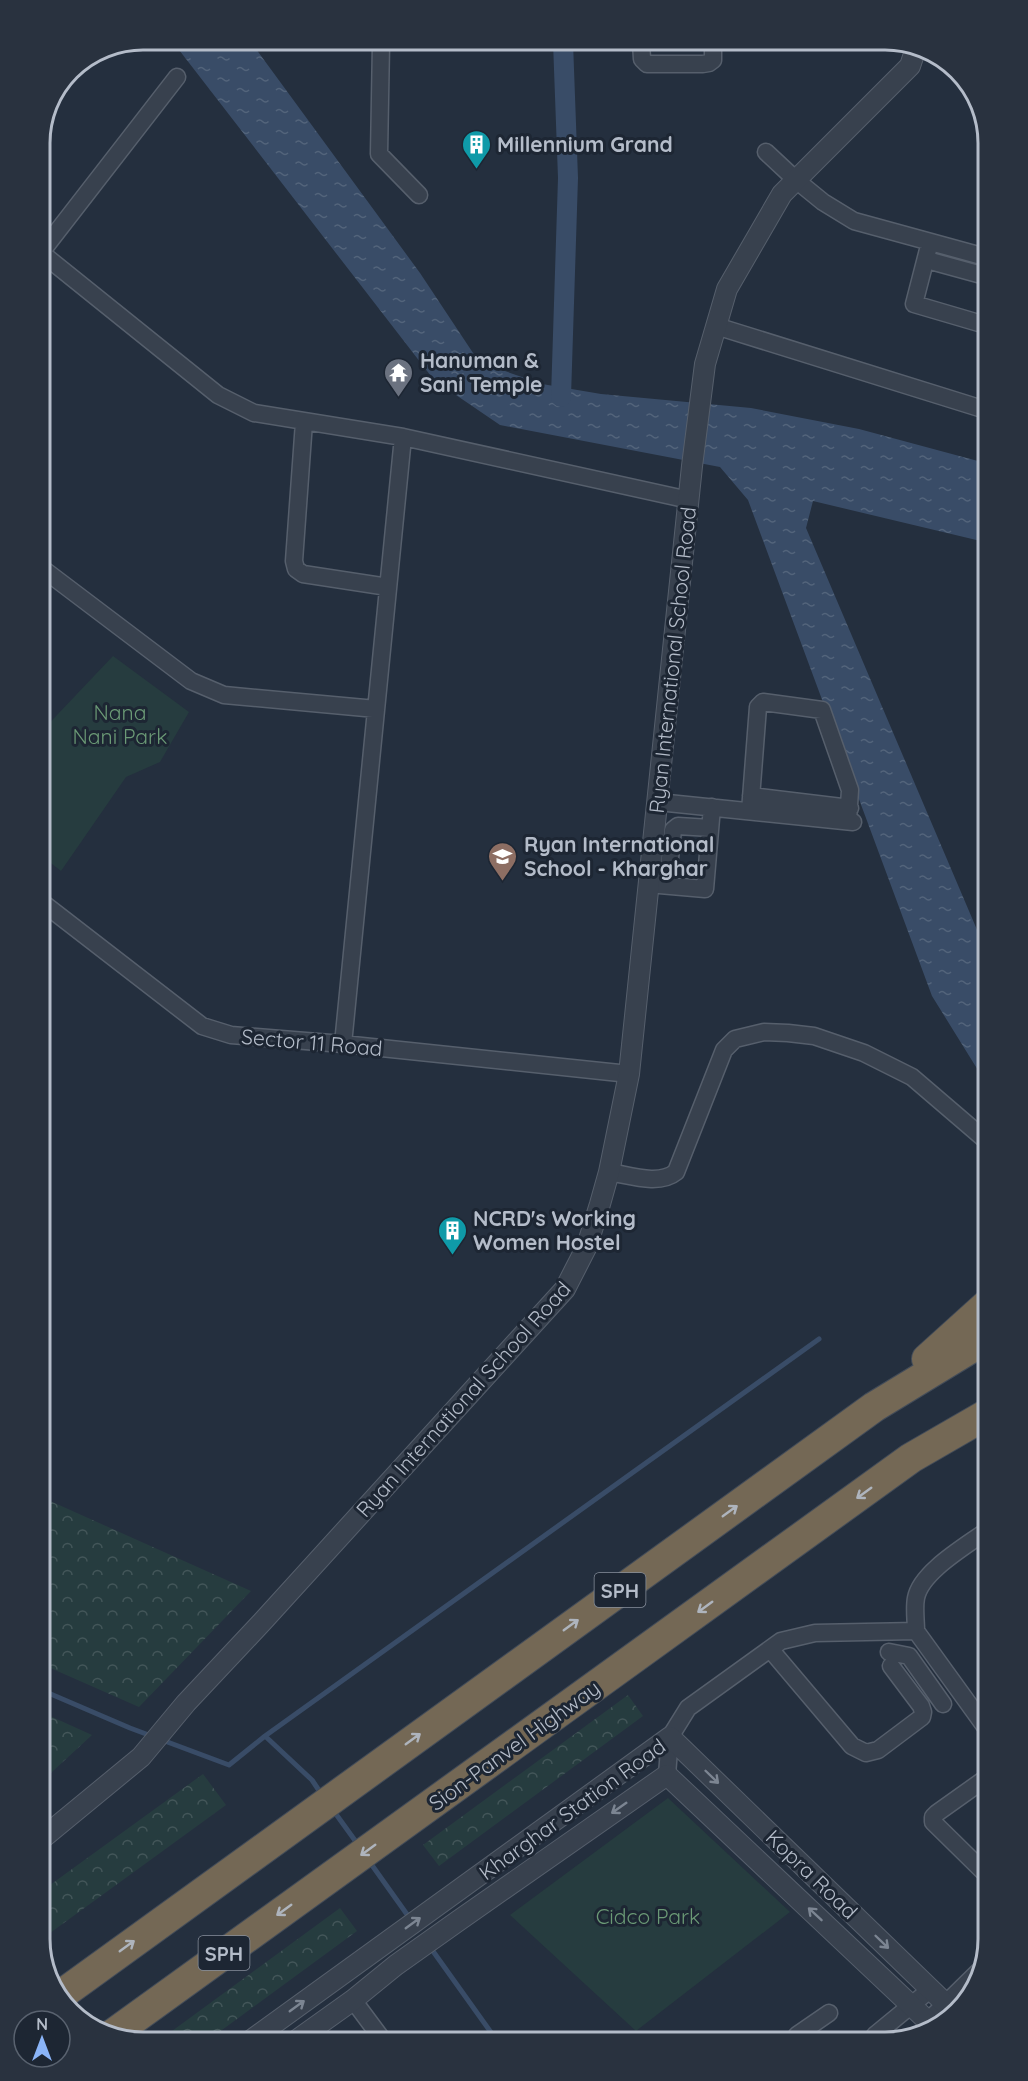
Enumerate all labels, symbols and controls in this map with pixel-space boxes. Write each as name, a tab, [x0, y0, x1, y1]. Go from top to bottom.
building icon: Millennium Grand	[460, 128, 492, 170]
place label: Millennium Grand	[497, 131, 673, 157]
place label: Hanuman & Sani Temple	[420, 347, 543, 397]
temple icon: Hanuman & Sani Temple	[383, 356, 415, 398]
street label: Ryan International School Road	[643, 505, 701, 815]
park label: Nana Nani Park	[73, 699, 167, 749]
place label: Ryan International School - Kharghar	[524, 831, 714, 881]
school or university icon: Ryan International School - Kharghar	[487, 840, 519, 882]
street label: Sector 11 Road	[240, 1023, 384, 1061]
place label: NCRD's Working Women Hostel	[473, 1205, 636, 1255]
building icon: NCRD's Working Women Hostel	[436, 1214, 468, 1256]
street label: Ryan International School Road	[350, 1276, 576, 1522]
one-way arrow	[856, 1486, 872, 1499]
one-way arrow	[721, 1505, 737, 1517]
road number: SPH	[594, 1573, 646, 1607]
one-way arrow	[698, 1600, 714, 1613]
one-way arrow	[563, 1619, 579, 1631]
street label: Sion-Panvel Highway	[423, 1674, 605, 1816]
one-way arrow	[405, 1733, 421, 1745]
street label: Kharghar Station Road	[474, 1733, 670, 1885]
one-way arrow	[704, 1770, 719, 1785]
one-way arrow	[612, 1802, 628, 1814]
street label: Kopra Road	[761, 1824, 863, 1924]
one-way arrow	[360, 1844, 376, 1856]
one-way arrow	[277, 1903, 293, 1916]
park label: Cidco Park	[596, 1903, 700, 1929]
one-way arrow	[808, 1907, 823, 1921]
one-way arrow	[404, 1917, 420, 1929]
one-way arrow	[875, 1935, 890, 1949]
road number: SPH	[198, 1936, 250, 1970]
one-way arrow	[118, 1940, 134, 1952]
one-way arrow	[289, 2000, 305, 2013]
north arrow	[12, 2009, 72, 2069]
text: N	[36, 2014, 48, 2034]

